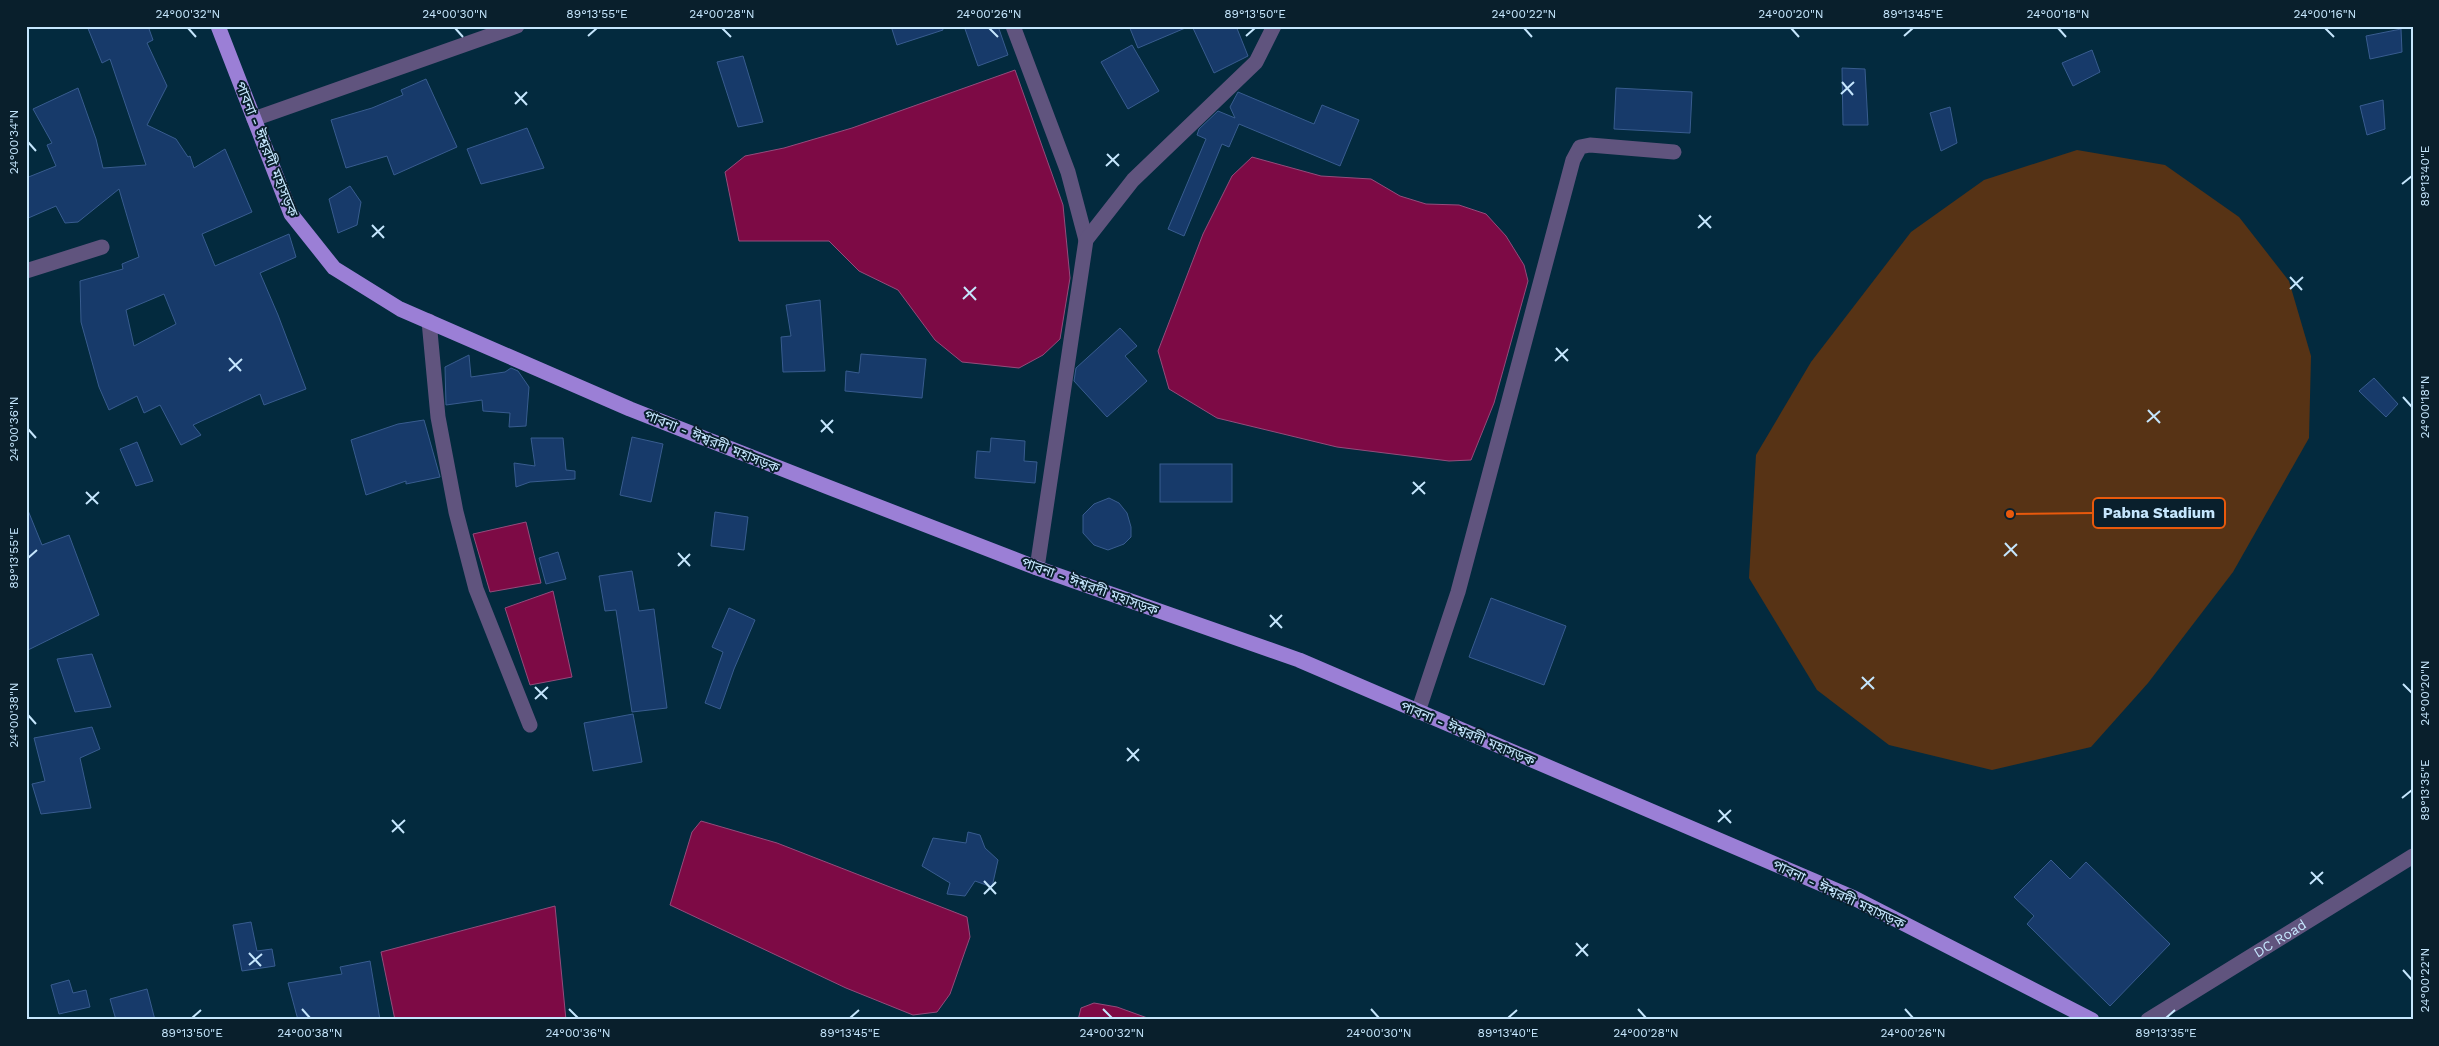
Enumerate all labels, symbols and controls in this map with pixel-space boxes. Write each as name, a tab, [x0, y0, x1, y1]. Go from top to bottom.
text: 24°00'32"N	[156, 7, 220, 21]
text: 24°00'30"N	[422, 7, 488, 21]
text: 89°13'55"E	[566, 7, 628, 21]
text: 24°00'28"N	[689, 7, 755, 21]
text: 24°00'26"N	[956, 7, 1022, 21]
text: 89°13'50"E	[1224, 7, 1286, 21]
text: 24°00'22"N	[1492, 7, 1556, 21]
text: 24°00'20"N	[1758, 7, 1824, 21]
text: 89°13'45"E	[1883, 7, 1944, 21]
text: 24°00'18"N	[2027, 7, 2089, 21]
text: 24°00'16"N	[2294, 7, 2356, 21]
street label: পাবনা - ঈশ্বরদী মহাসড়ক	[233, 79, 302, 220]
text: 24°00'34"N	[7, 110, 21, 174]
text: 89°13'40"E	[2418, 145, 2432, 207]
text: 24°00'18"N	[2418, 376, 2432, 438]
text: 24°00'36"N	[7, 396, 21, 462]
street label: পাবনা - ঈশ্বরদী মহাসড়ক	[642, 407, 783, 476]
callout: Pabna Stadium	[2093, 498, 2225, 528]
text: Pabna Stadium	[2103, 504, 2215, 522]
text: 89°13'55"E	[7, 527, 21, 589]
street label: পাবনা - ঈশ্বরদী মহাসড়ক	[1019, 554, 1161, 618]
text: 24°00'20"N	[2418, 660, 2432, 726]
text: 24°00'38"N	[7, 682, 21, 748]
street label: পাবনা - ঈশ্বরদী মহাসড়ক	[1398, 697, 1538, 769]
text: 89°13'35"E	[2418, 759, 2432, 821]
street label: পাবনা - ঈশ্বরদী মহাসড়ক	[1770, 856, 1908, 932]
street label: DC Road	[2251, 916, 2309, 961]
text: 24°00'22"N	[2418, 948, 2432, 1012]
text: 89°13'50"E	[161, 1026, 223, 1040]
text: 24°00'38"N	[277, 1026, 343, 1040]
text: 24°00'36"N	[545, 1026, 611, 1040]
text: 89°13'45"E	[820, 1026, 881, 1040]
text: 24°00'32"N	[1080, 1026, 1144, 1040]
text: 24°00'30"N	[1346, 1026, 1412, 1040]
text: 89°13'40"E	[1478, 1026, 1539, 1040]
text: 24°00'28"N	[1613, 1026, 1679, 1040]
text: 24°00'26"N	[1880, 1026, 1946, 1040]
text: 89°13'35"E	[2135, 1026, 2197, 1040]

